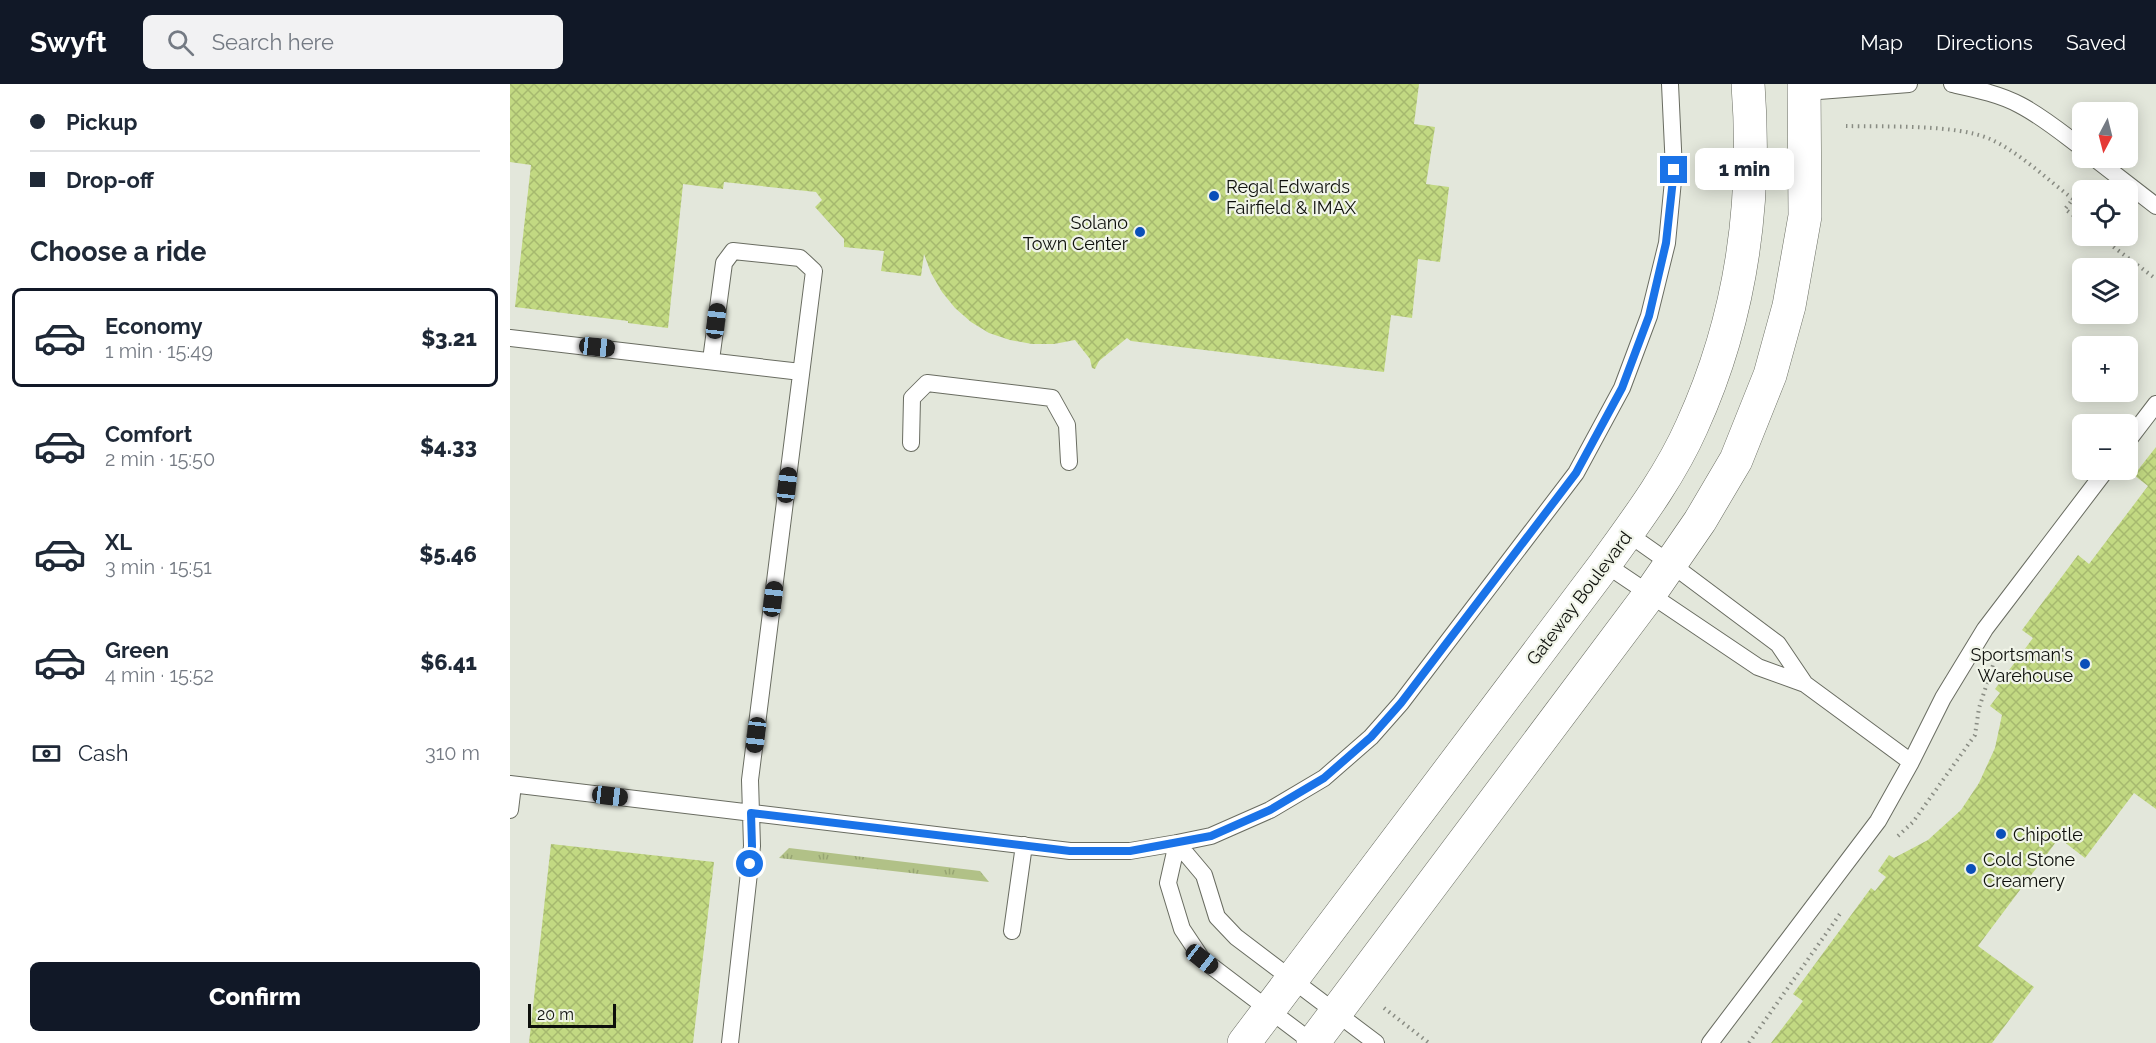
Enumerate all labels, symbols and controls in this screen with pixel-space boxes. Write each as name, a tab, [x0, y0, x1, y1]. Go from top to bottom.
search box	[143, 15, 563, 69]
text: Swyft	[30, 26, 107, 59]
icon: search	[164, 26, 197, 59]
text: Search here	[212, 29, 334, 55]
text: Map	[1860, 30, 1903, 55]
text: Directions	[1936, 30, 2033, 55]
text: Saved	[2066, 30, 2126, 55]
north arrow	[2072, 102, 2138, 168]
map controls	[2072, 102, 2138, 480]
text: Pickup	[66, 109, 138, 135]
callout: 1 min	[1695, 149, 1794, 191]
route end	[1660, 156, 1687, 183]
text: 1 min	[1719, 157, 1770, 181]
text: Drop-off	[66, 167, 154, 193]
place label: Regal Edwards Fairfield & IMAX	[1226, 176, 1357, 218]
button: locate	[2072, 180, 2138, 246]
marker: Regal Edwards Fairfield & IMAX	[1207, 189, 1221, 203]
place label: Solano Town Center	[1023, 212, 1129, 254]
marker: Solano Town Center	[1133, 225, 1147, 239]
text: Choose a ride	[30, 236, 206, 267]
button: layers	[2072, 258, 2138, 324]
car	[705, 302, 727, 340]
icon: car	[33, 311, 87, 365]
text: Economy	[105, 313, 203, 339]
text: $3.21	[421, 325, 477, 351]
car	[578, 336, 616, 358]
button: +	[2072, 336, 2138, 402]
text: 1 min · 15:49	[105, 339, 213, 363]
button: −	[2072, 414, 2138, 480]
icon: car	[33, 419, 87, 473]
text: Comfort	[105, 421, 192, 447]
text: $4.33	[420, 433, 477, 459]
text: 2 min · 15:50	[105, 447, 215, 471]
car	[776, 466, 798, 504]
icon: car	[33, 527, 87, 581]
street label: Gateway Boulevard	[1522, 527, 1636, 669]
text: XL	[105, 529, 132, 555]
text: $5.46	[419, 541, 477, 567]
text: 3 min · 15:51	[105, 555, 212, 579]
car	[762, 580, 784, 618]
icon: car	[33, 635, 87, 689]
text: Green	[105, 637, 169, 663]
place label: Sportsman's Warehouse	[1970, 644, 2073, 686]
text: $6.41	[420, 649, 477, 675]
marker: Sportsman's Warehouse	[2078, 657, 2092, 671]
text: 4 min · 15:52	[105, 663, 214, 687]
car	[745, 716, 767, 754]
icon: cash	[30, 737, 63, 770]
text: Cash	[78, 740, 129, 766]
text: 310 m	[425, 741, 480, 765]
car	[591, 785, 629, 807]
place label: Chipotle	[2013, 824, 2083, 845]
marker: Chipotle	[1994, 827, 2008, 841]
place label: Cold Stone Creamery	[1983, 849, 2076, 891]
route start	[736, 850, 763, 877]
marker: Cold Stone Creamery	[1964, 862, 1978, 876]
car	[1182, 941, 1222, 977]
button: Confirm	[30, 962, 480, 1031]
scale bar	[528, 1001, 616, 1028]
text: 20 m	[537, 1005, 574, 1024]

